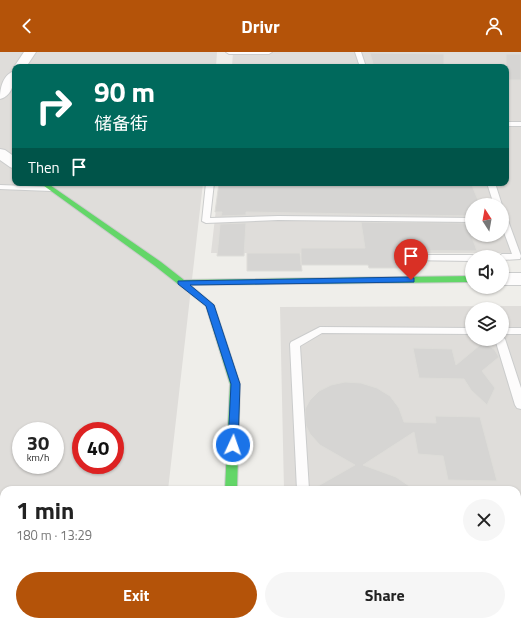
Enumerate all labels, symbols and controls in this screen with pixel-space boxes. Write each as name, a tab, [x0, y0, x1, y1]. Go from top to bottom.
text: Drivr	[241, 13, 280, 40]
icon: back	[16, 15, 38, 37]
icon: person	[483, 15, 505, 37]
text: 90 m	[94, 70, 155, 113]
icon: right	[28, 80, 80, 132]
text: 储备街	[94, 110, 148, 137]
text: Then	[28, 156, 60, 179]
icon: arrive	[68, 156, 90, 178]
north arrow	[465, 198, 509, 242]
map controls	[465, 198, 509, 346]
pin	[394, 239, 428, 280]
icon: arrive	[400, 245, 422, 267]
button: sound	[465, 250, 509, 294]
button: layers	[465, 302, 509, 346]
speed limit sign: 40	[72, 422, 124, 474]
position arrow	[212, 424, 254, 466]
text: 30	[27, 427, 49, 458]
text: km/h	[27, 450, 49, 465]
text: 1 min	[16, 492, 74, 528]
button: close	[463, 499, 505, 541]
text: 180 m · 13:29	[16, 525, 92, 545]
button: Exit	[16, 572, 257, 618]
button: Share	[265, 572, 505, 618]

